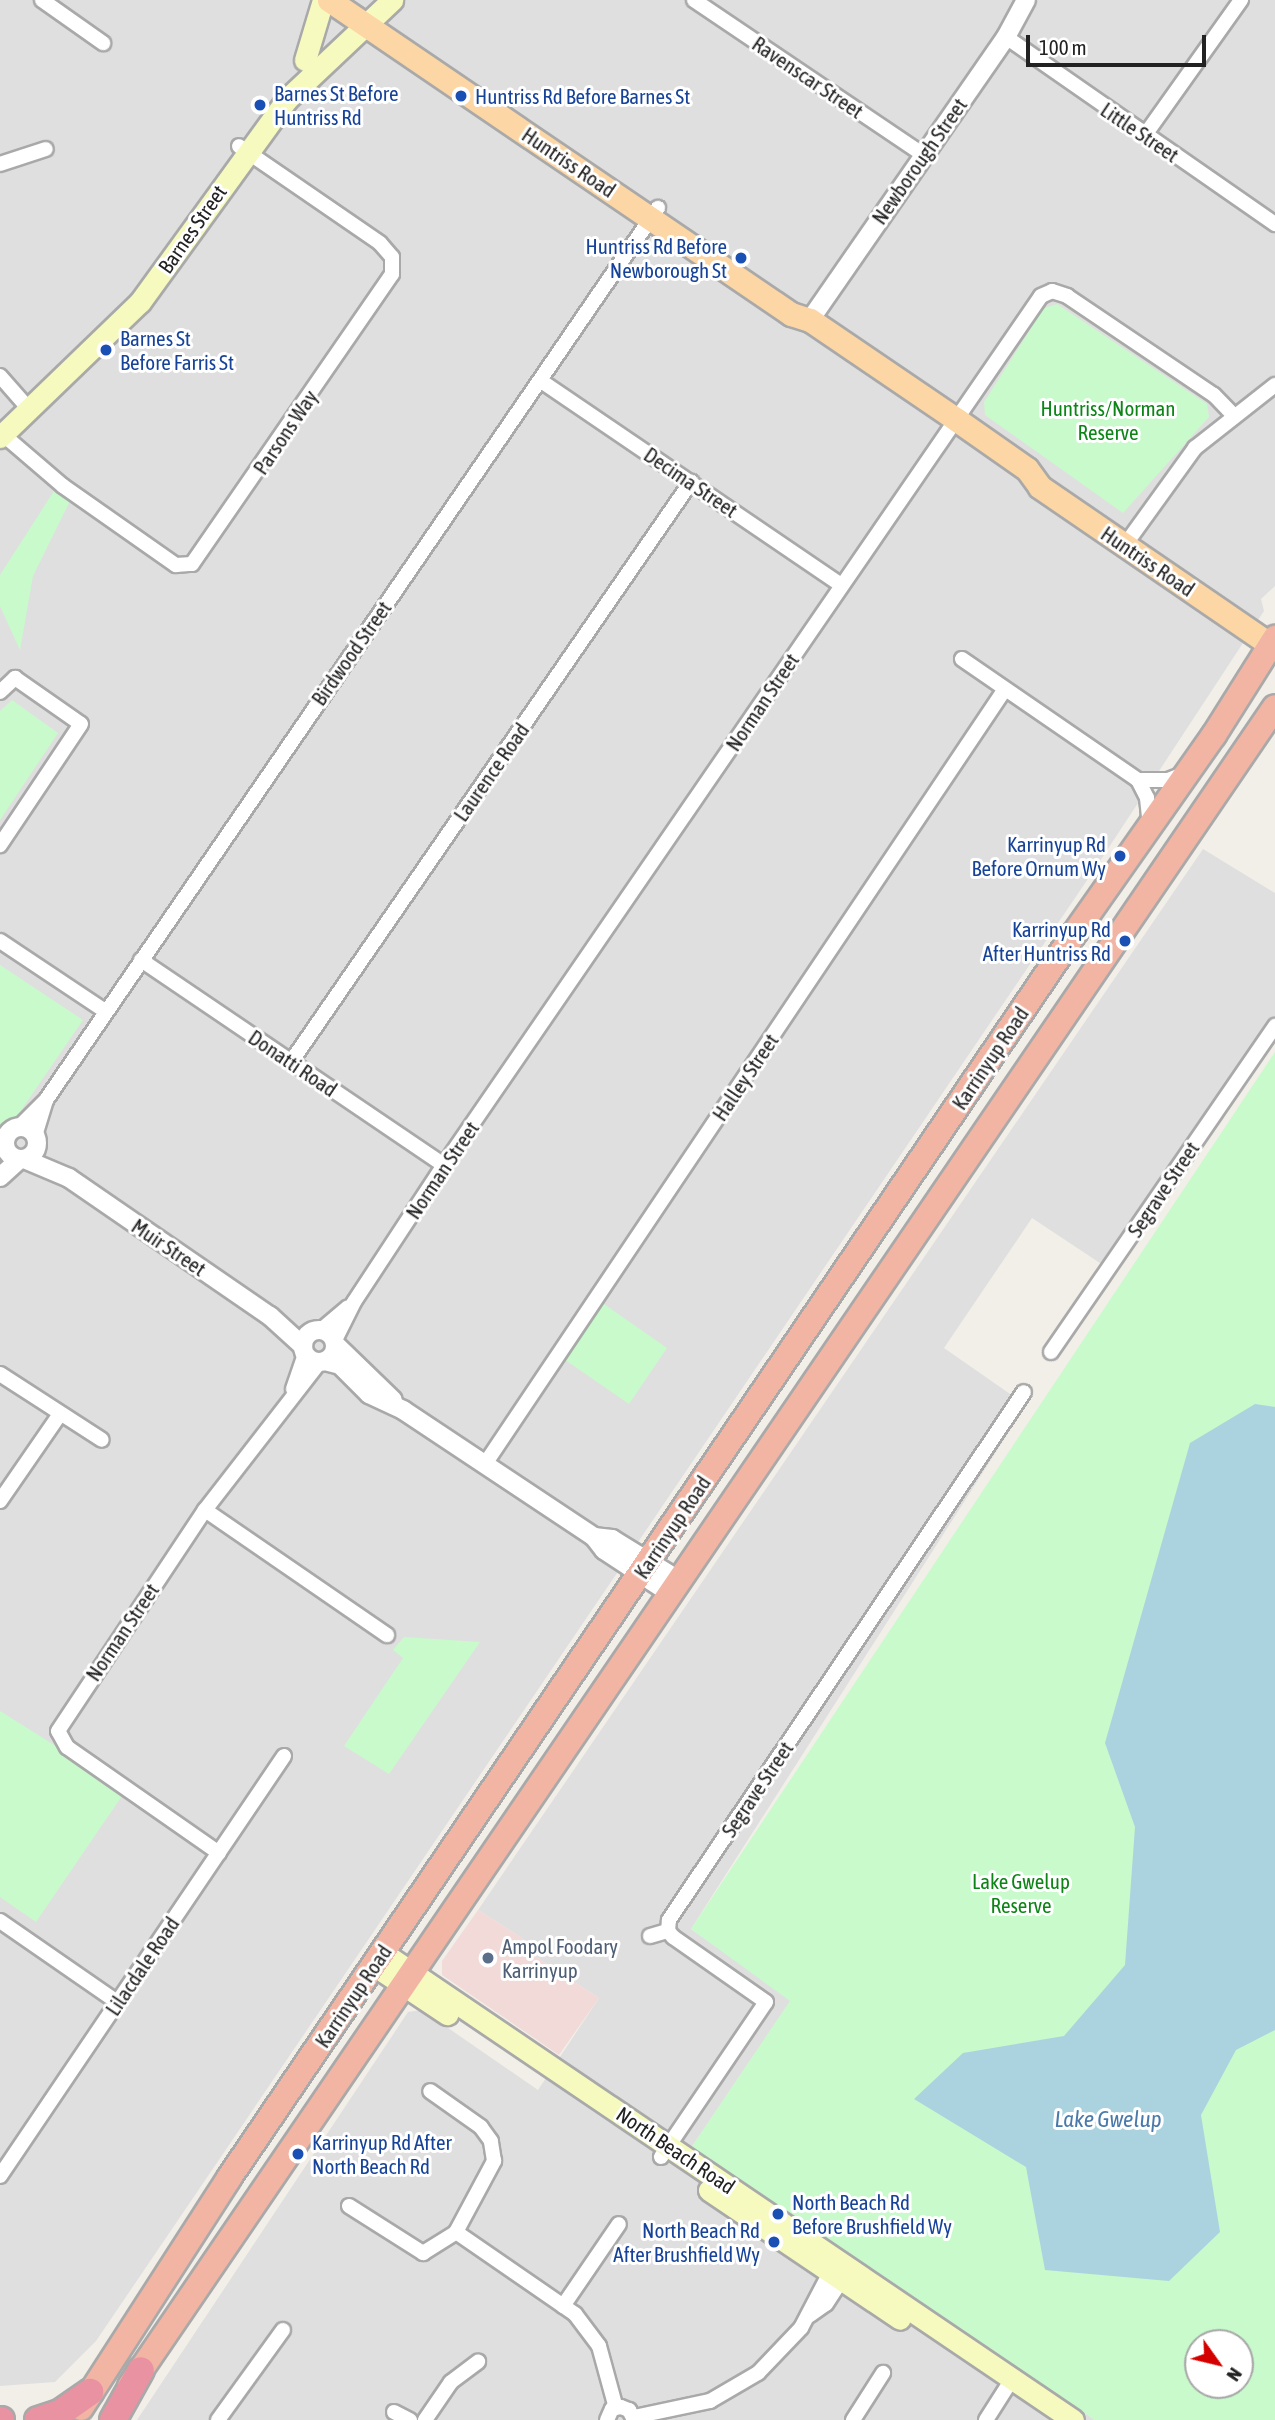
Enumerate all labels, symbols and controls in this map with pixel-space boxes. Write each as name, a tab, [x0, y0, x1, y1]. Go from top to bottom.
scale bar	[1030, 21, 1210, 65]
street label: Ravenscar Street	[748, 31, 868, 123]
text: 100 m	[1039, 35, 1087, 59]
place label: Barnes St Before Huntriss Rd	[274, 80, 399, 130]
place label: Huntriss Rd Before Barnes St	[475, 83, 690, 109]
marker: Huntriss Rd Before Barnes St	[453, 88, 469, 104]
street label: Newborough Street	[866, 93, 972, 229]
marker: Barnes St Before Huntriss Rd	[252, 97, 268, 113]
street label: Little Street	[1096, 97, 1184, 167]
street label: Huntriss Road	[517, 122, 621, 202]
street label: Barnes Street	[152, 180, 232, 278]
place label: Huntriss Rd Before Newborough St	[585, 233, 727, 283]
marker: Huntriss Rd Before Newborough St	[733, 250, 749, 266]
place label: Barnes St Before Farris St	[120, 325, 234, 375]
marker: Barnes St Before Farris St	[98, 342, 114, 358]
street label: Parsons Way	[248, 385, 322, 479]
park label: Huntriss/Norman Reserve	[1040, 395, 1176, 445]
street label: Decima Street	[639, 441, 743, 523]
street label: Huntriss Road	[1096, 521, 1200, 601]
street label: Birdwood Street	[306, 596, 396, 710]
street label: Norman Street	[720, 648, 804, 756]
street label: Laurence Road	[448, 718, 534, 826]
place label: Karrinyup Rd Before Ornum Wy	[972, 831, 1106, 881]
marker: Karrinyup Rd Before Ornum Wy	[1112, 848, 1128, 864]
place label: Karrinyup Rd After Huntriss Rd	[983, 916, 1111, 966]
marker: Karrinyup Rd After Huntriss Rd	[1117, 933, 1133, 949]
street label: Karrinyup Road	[946, 1002, 1034, 1114]
street label: Donatti Road	[244, 1024, 342, 1102]
street label: Halley Street	[707, 1029, 783, 1125]
street label: Norman Street	[400, 1116, 484, 1224]
street label: Segrave Street	[1122, 1136, 1204, 1242]
street label: Muir Street	[127, 1213, 211, 1281]
street label: Karrinyup Road	[628, 1471, 716, 1583]
street label: Norman Street	[80, 1578, 164, 1686]
street label: Segrave Street	[716, 1736, 798, 1842]
park label: Lake Gwelup Reserve	[972, 1868, 1070, 1918]
street label: Lilacdale Road	[100, 1912, 184, 2020]
place label: Ampol Foodary Karrinyup	[502, 1933, 618, 1983]
street label: Karrinyup Road	[309, 1940, 397, 2052]
marker: Ampol Foodary Karrinyup	[480, 1950, 496, 1966]
street label: North Beach Road	[612, 2101, 740, 2199]
water label: Lake Gwelup	[1054, 2105, 1162, 2133]
place label: Karrinyup Rd After North Beach Rd	[312, 2129, 452, 2179]
marker: Karrinyup Rd After North Beach Rd	[290, 2146, 306, 2162]
place label: North Beach Rd Before Brushfield Wy	[792, 2189, 952, 2239]
marker: North Beach Rd Before Brushfield Wy	[770, 2206, 786, 2222]
place label: North Beach Rd After Brushfield Wy	[613, 2217, 760, 2267]
marker: North Beach Rd After Brushfield Wy	[766, 2234, 782, 2250]
north arrow	[1184, 2329, 1254, 2399]
text: N	[1222, 2364, 1247, 2385]

